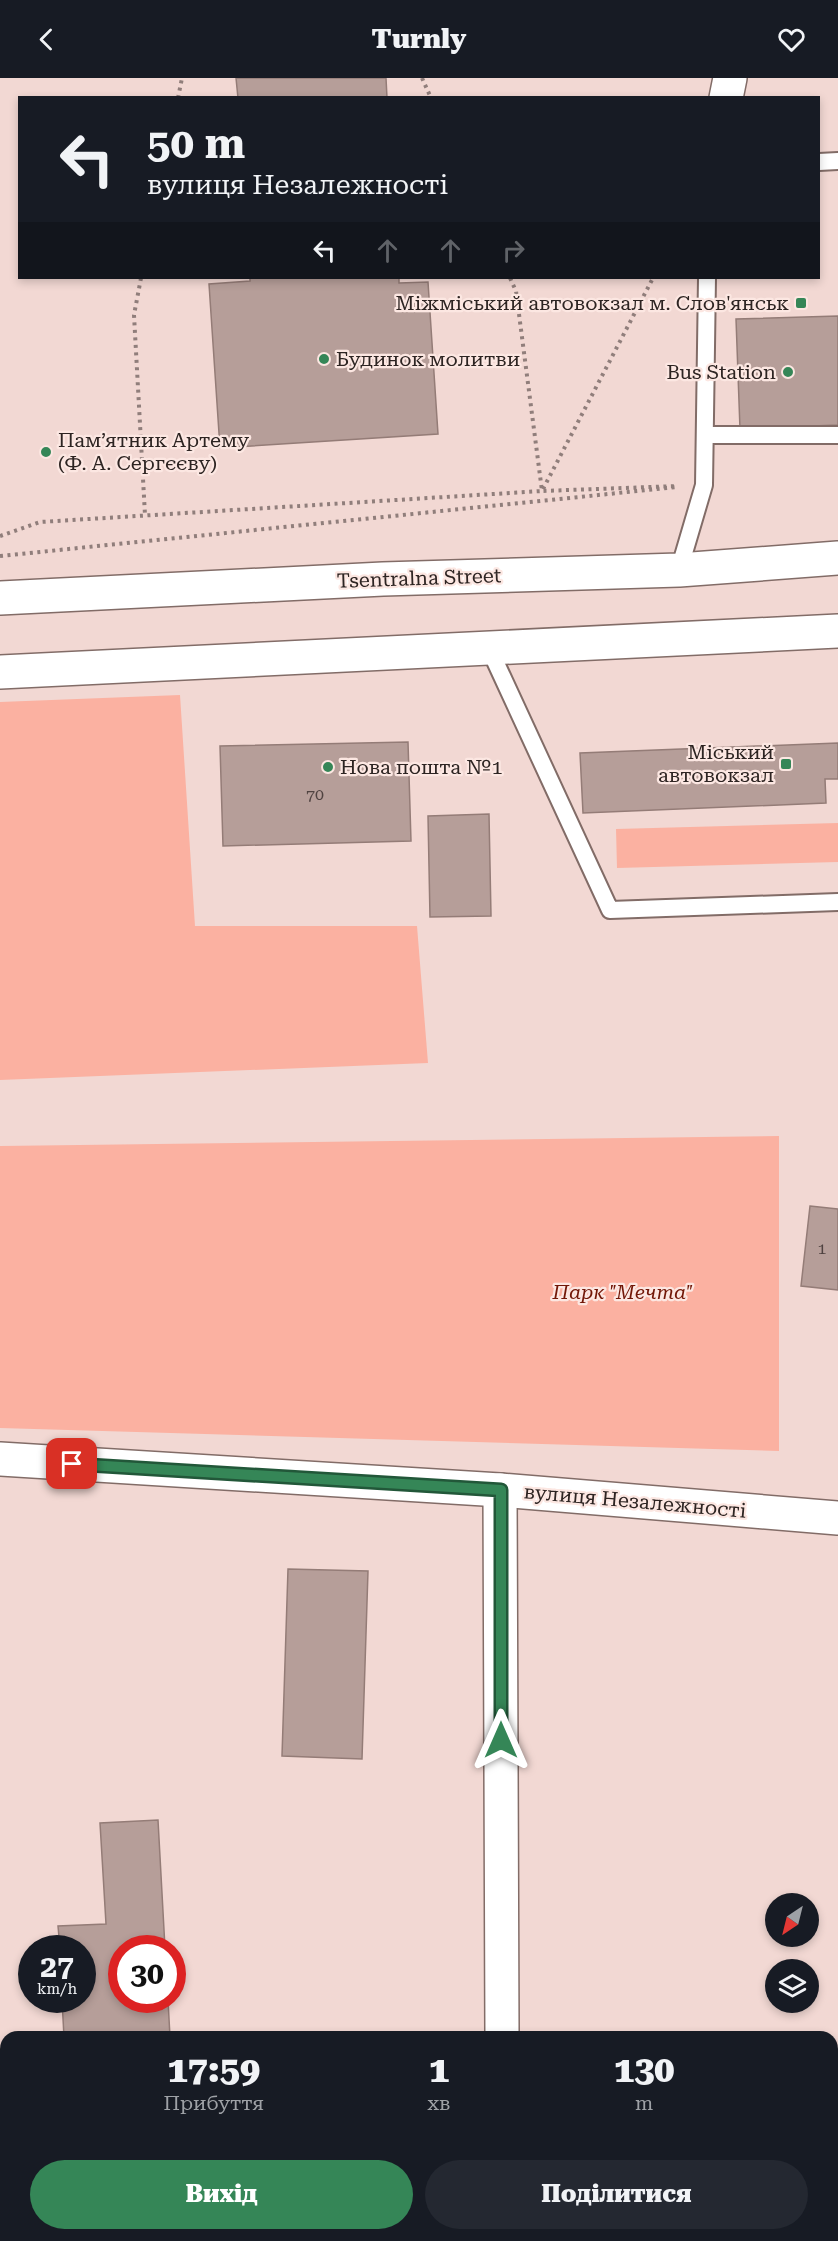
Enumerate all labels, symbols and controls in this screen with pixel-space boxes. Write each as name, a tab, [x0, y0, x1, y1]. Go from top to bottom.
icon: back	[30, 23, 63, 56]
text: Turnly	[372, 23, 466, 55]
icon: heart	[775, 23, 808, 56]
text: 50 m	[147, 119, 245, 168]
icon: left	[48, 120, 126, 198]
text: вулиця Незалежності	[147, 169, 448, 201]
icon: left	[308, 234, 341, 267]
icon: ahead	[371, 234, 404, 267]
icon: ahead	[434, 234, 467, 267]
icon: right	[497, 234, 530, 267]
place label: Міжміський автовокзал м. Слов'янськ	[396, 291, 789, 315]
marker: Міжміський автовокзал м. Слов'янськ	[794, 296, 808, 310]
place label: Будинок молитви	[336, 347, 520, 371]
marker: Будинок молитви	[317, 352, 331, 366]
place label: Bus Station	[666, 360, 776, 384]
marker: Bus Station	[781, 365, 795, 379]
place label: Пам’ятник Артему (Ф. А. Сергєєву)	[58, 428, 249, 475]
marker: Пам’ятник Артему (Ф. А. Сергєєву)	[39, 445, 53, 459]
street label: Tsentralna Street	[336, 563, 502, 593]
place label: Міський автовокзал	[658, 740, 774, 787]
place label: Нова пошта №1	[340, 755, 503, 779]
marker: Міський автовокзал	[779, 757, 793, 771]
marker: Нова пошта №1	[321, 760, 335, 774]
house number: 70	[306, 785, 324, 804]
house number: 1	[818, 1239, 827, 1258]
park label: Парк "Мечта"	[552, 1280, 693, 1304]
pin	[46, 1438, 97, 1489]
icon: arrive	[55, 1447, 88, 1480]
street label: вулиця Незалежності	[523, 1479, 747, 1523]
position arrow	[469, 1708, 533, 1772]
north arrow	[765, 1893, 819, 1947]
map controls	[765, 1893, 819, 2013]
speed limit sign: 30	[108, 1935, 186, 2013]
text: 27	[40, 1949, 74, 1984]
button: layers	[765, 1959, 819, 2013]
text: km/h	[37, 1980, 77, 1998]
text: 17:59	[167, 2049, 260, 2091]
text: 1	[429, 2049, 449, 2091]
text: 130	[614, 2049, 674, 2091]
text: Прибуття	[163, 2091, 264, 2115]
text: хв	[428, 2091, 451, 2115]
text: m	[635, 2091, 653, 2115]
button: Вихід	[30, 2160, 413, 2229]
button: Поділитися	[425, 2160, 808, 2229]

